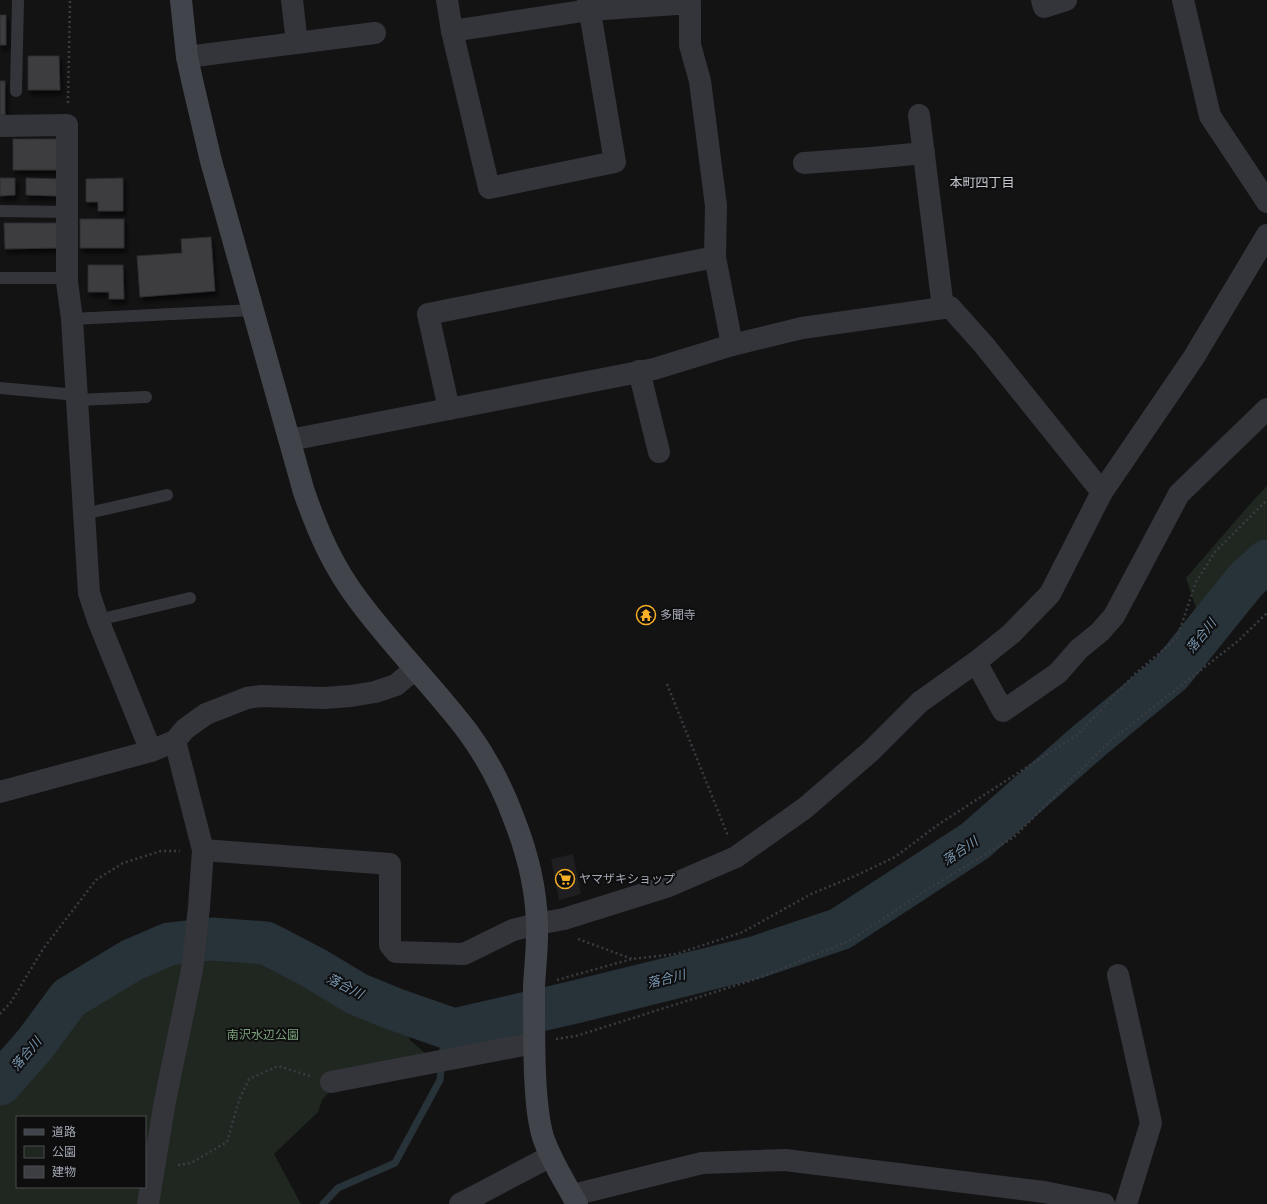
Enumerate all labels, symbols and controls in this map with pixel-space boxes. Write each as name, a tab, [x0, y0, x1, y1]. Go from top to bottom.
district label: 本町四丁目	[949, 174, 1015, 191]
temple icon: 多聞寺	[635, 604, 657, 626]
place label: 多聞寺	[660, 607, 696, 623]
water label: 落合川	[1182, 614, 1221, 657]
water label: 落合川	[939, 832, 983, 869]
supermarket icon: ヤマザキショップ	[554, 868, 576, 890]
place label: ヤマザキショップ	[579, 871, 675, 887]
water label: 落合川	[645, 966, 689, 992]
water label: 落合川	[324, 970, 368, 1003]
park label: 南沢水辺公園	[227, 1027, 299, 1043]
water label: 落合川	[7, 1032, 46, 1074]
legend	[16, 1116, 146, 1188]
text: 道路	[52, 1124, 76, 1140]
text: 公園	[52, 1144, 76, 1160]
text: 建物	[52, 1164, 76, 1180]

